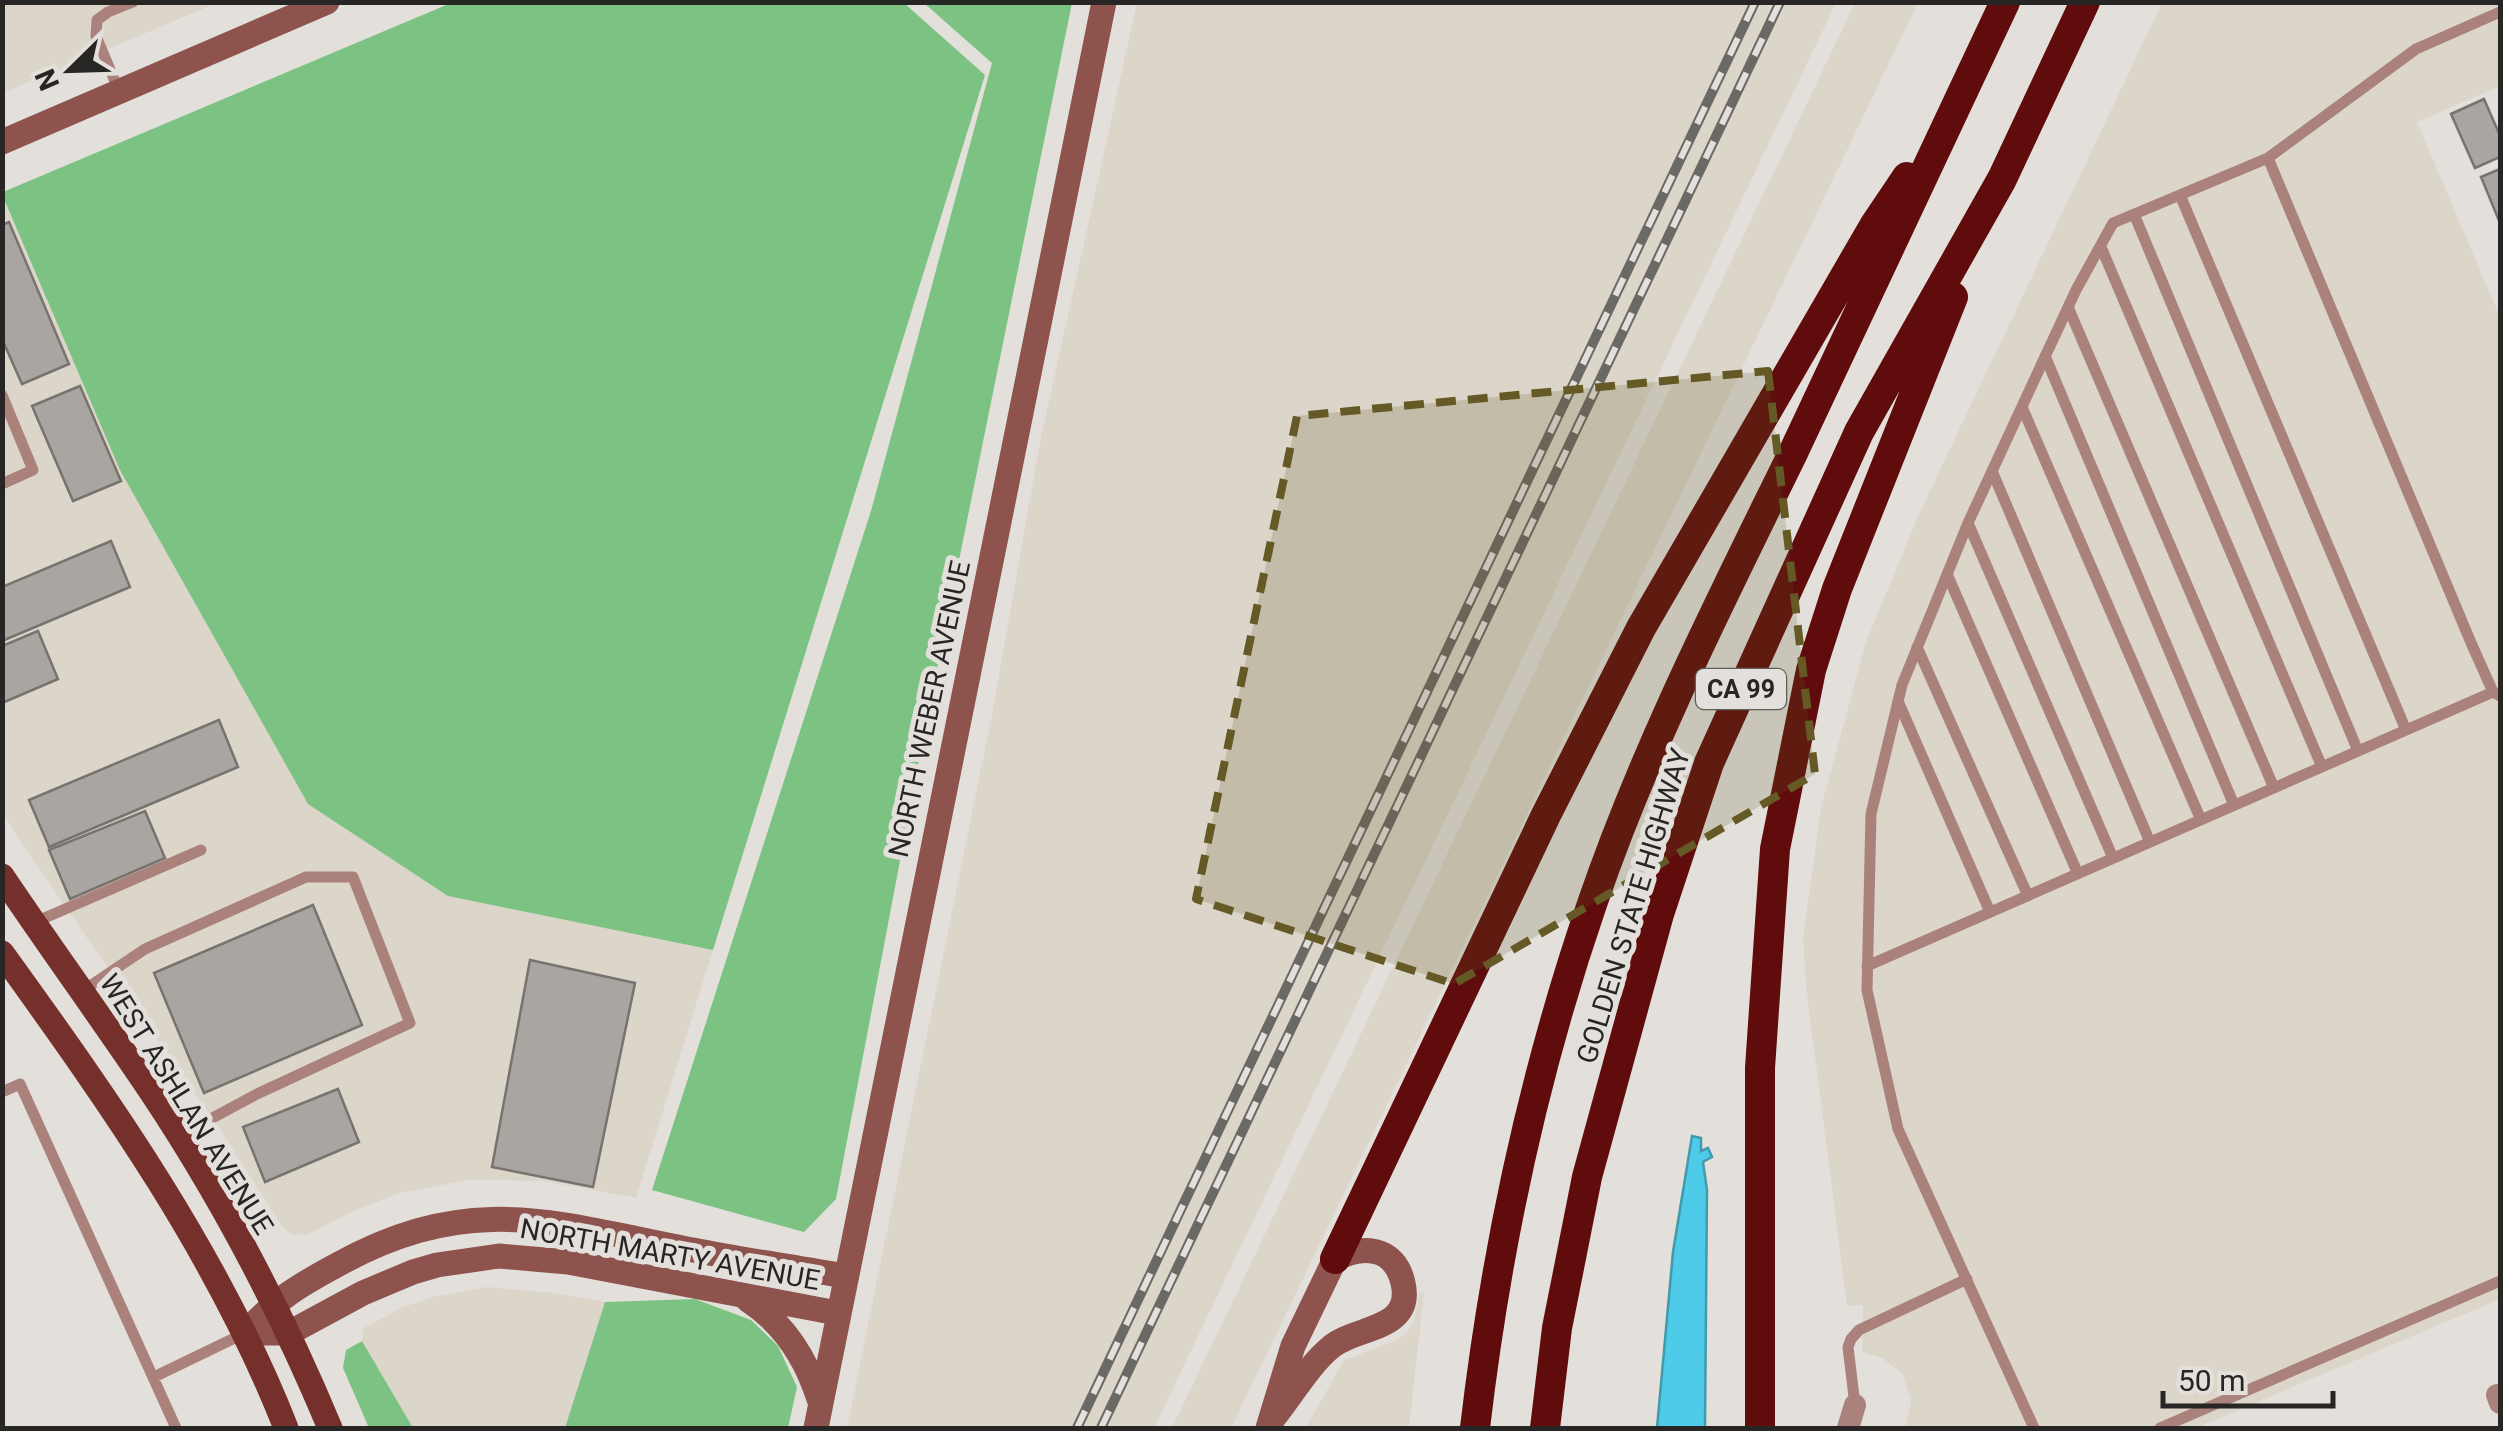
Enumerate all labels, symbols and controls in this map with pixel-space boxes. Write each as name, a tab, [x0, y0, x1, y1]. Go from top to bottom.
north arrow	[20, 20, 120, 120]
text: N	[28, 64, 66, 95]
street label: NORTH WEBER AVENUE	[882, 558, 977, 860]
road number: CA 99	[1696, 669, 1786, 709]
street label: GOLDEN STATE HIGHWAY	[1570, 744, 1697, 1068]
street label: WEST ASHLAN AVENUE	[93, 968, 280, 1241]
street label: NORTH MARTY AVENUE	[518, 1212, 822, 1297]
scale bar	[2163, 1346, 2333, 1408]
text: 50 m	[2178, 1363, 2245, 1398]

